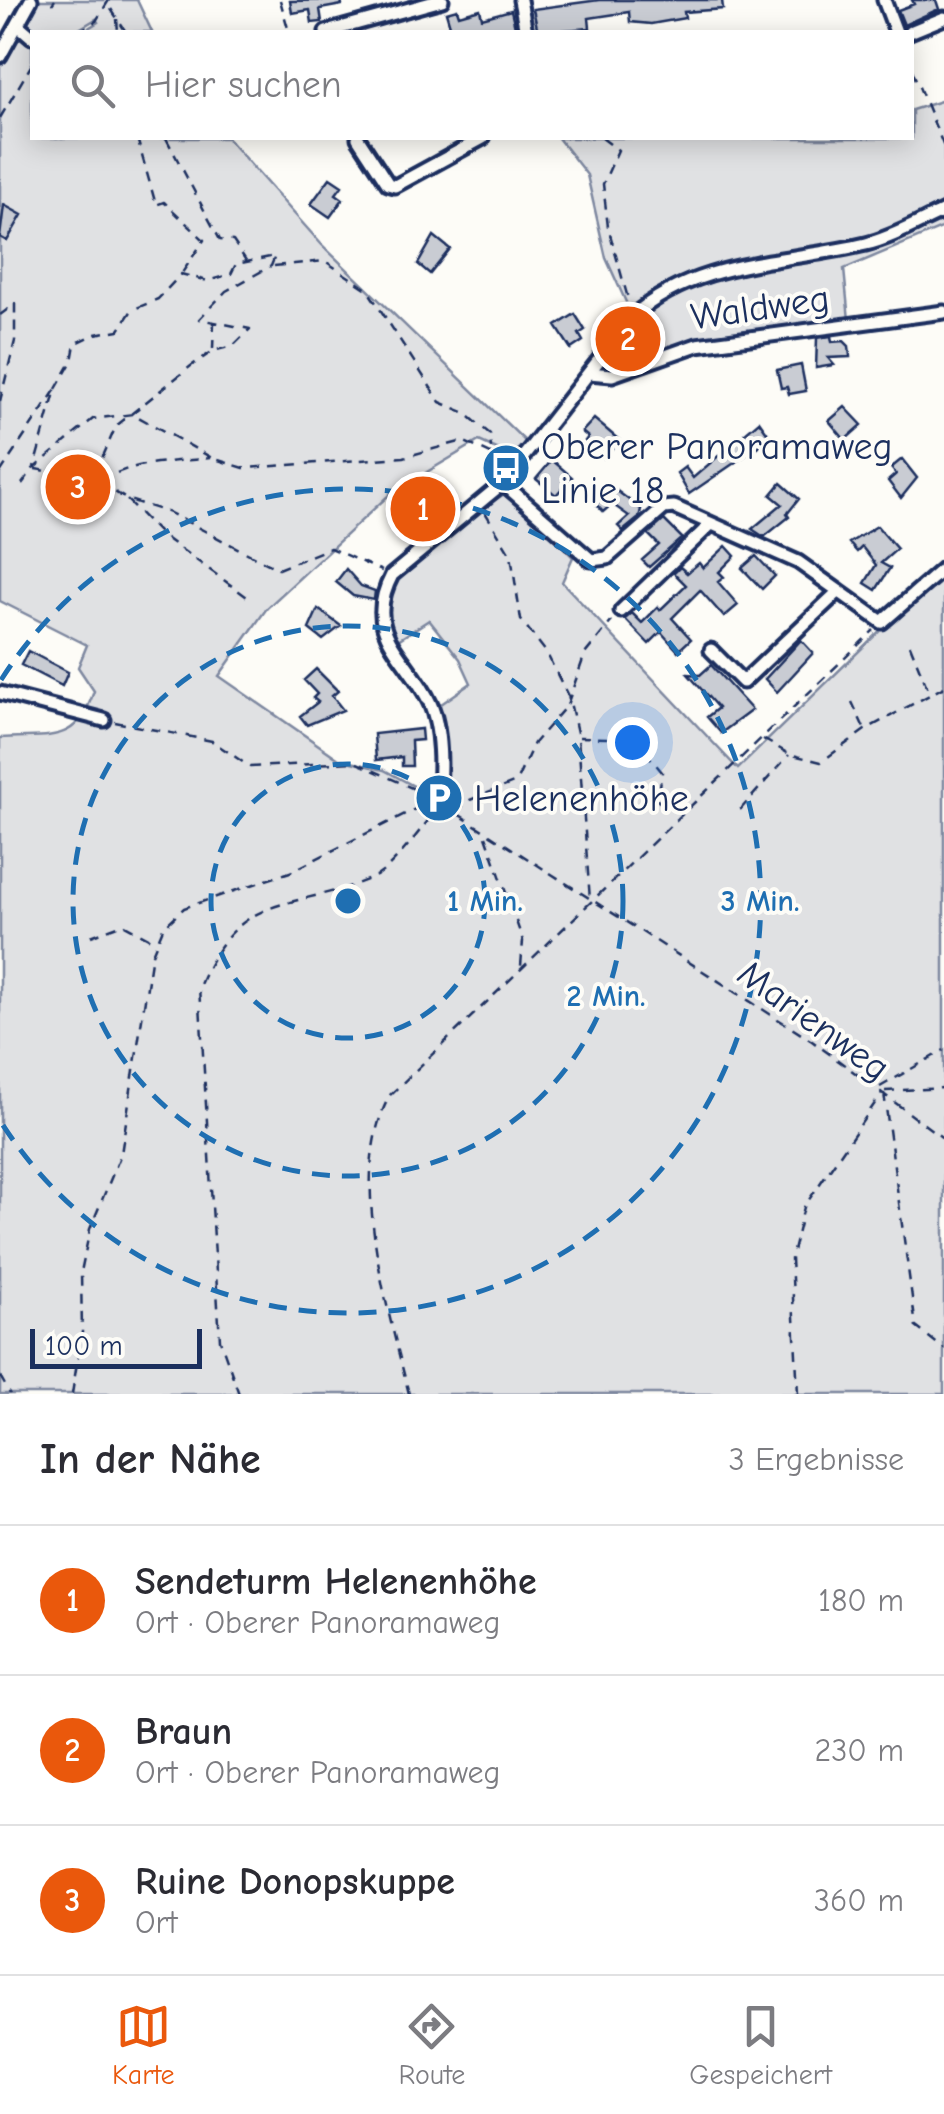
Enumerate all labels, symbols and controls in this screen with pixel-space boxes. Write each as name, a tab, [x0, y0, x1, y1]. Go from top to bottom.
search box	[30, 30, 914, 140]
icon: search	[65, 58, 120, 113]
text: Hier suchen	[145, 63, 342, 107]
street label: Waldweg	[688, 276, 832, 339]
pin: 2	[596, 302, 660, 376]
place label: Oberer Panoramaweg Linie 18	[541, 425, 893, 513]
bus stop icon: Oberer Panoramaweg Linie 18	[480, 442, 532, 494]
pin: 3	[46, 450, 110, 524]
pin: 1	[390, 472, 456, 546]
your location	[607, 717, 658, 768]
parking icon: Helenenhöhe	[413, 772, 465, 824]
place label: Helenenhöhe	[474, 777, 689, 821]
centre of rings	[330, 883, 366, 919]
text: 1 Min.	[447, 884, 523, 919]
text: 3 Min.	[721, 884, 799, 919]
street label: Marienweg	[729, 951, 898, 1090]
text: 2 Min.	[567, 979, 645, 1014]
scale bar	[30, 1324, 202, 1368]
text: 100 m	[45, 1330, 123, 1362]
text: In der Nähe	[40, 1435, 261, 1484]
text: 3 Ergebnisse	[728, 1441, 904, 1478]
text: Sendeturm Helenenhöhe	[135, 1560, 537, 1604]
text: 1	[66, 1582, 79, 1619]
text: 180 m	[818, 1582, 904, 1619]
text: Ort · Oberer Panoramaweg	[135, 1604, 501, 1641]
text: Braun	[135, 1710, 232, 1754]
text: 2	[65, 1732, 80, 1769]
text: 230 m	[814, 1732, 904, 1769]
text: Ort · Oberer Panoramaweg	[135, 1754, 501, 1791]
text: Ruine Donopskuppe	[135, 1860, 455, 1904]
text: 3	[65, 1882, 80, 1919]
text: 360 m	[814, 1882, 904, 1919]
text: Ort	[135, 1904, 177, 1941]
tab: Karte	[112, 1999, 175, 2091]
tab: Route	[399, 1999, 465, 2091]
tab: Gespeichert	[689, 1999, 832, 2091]

